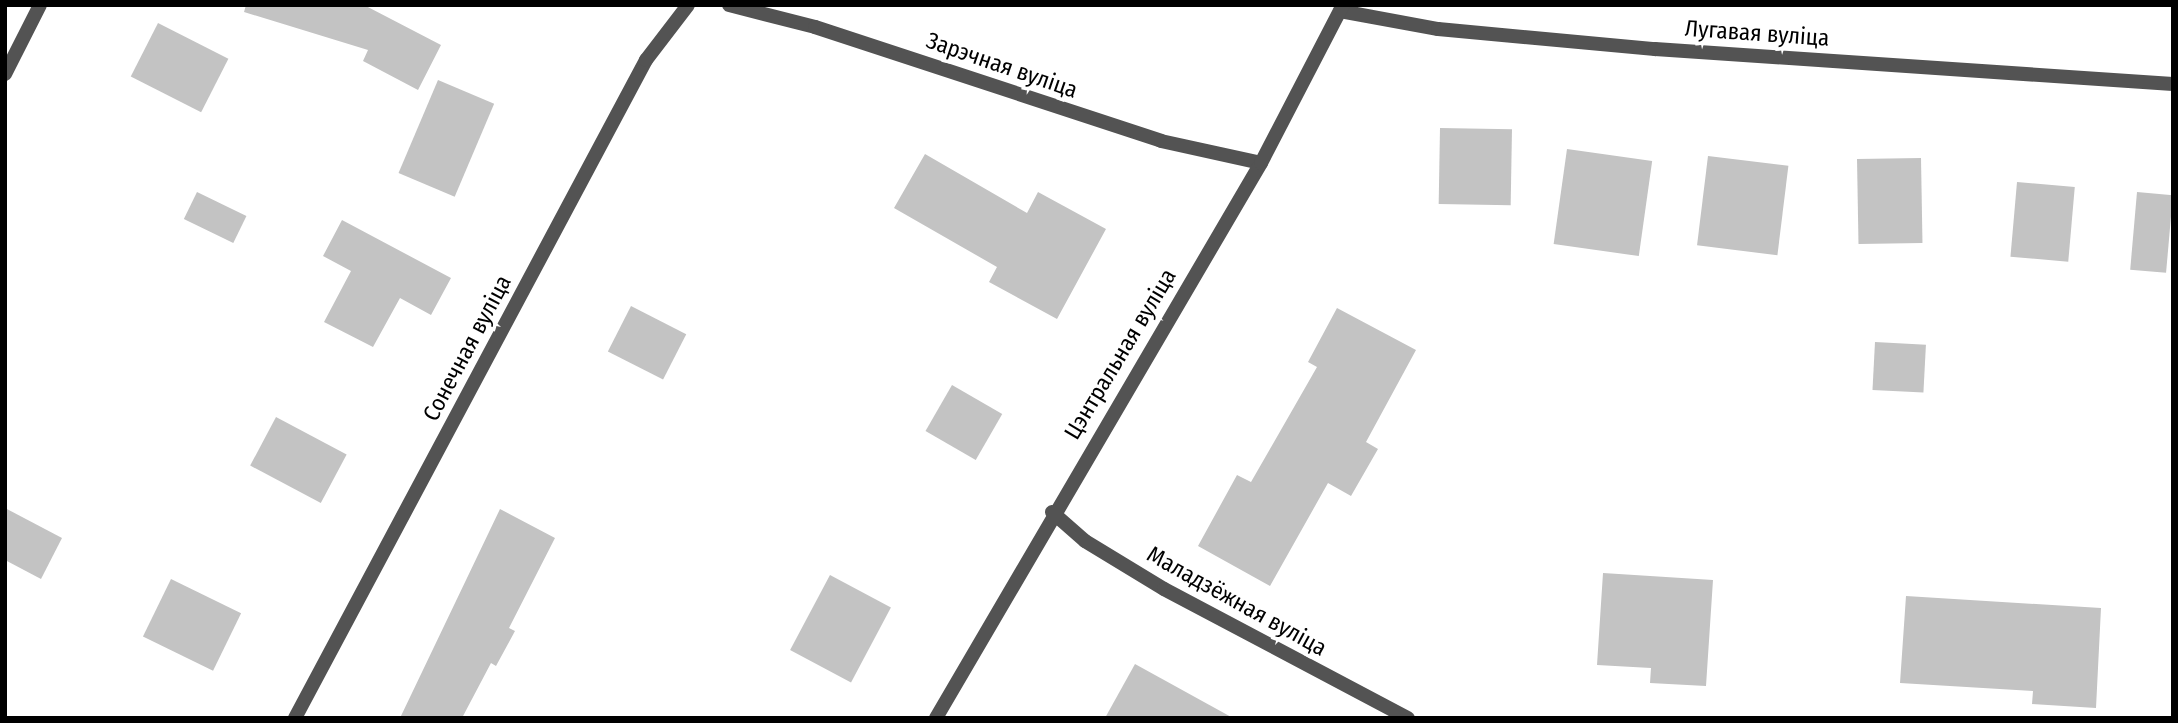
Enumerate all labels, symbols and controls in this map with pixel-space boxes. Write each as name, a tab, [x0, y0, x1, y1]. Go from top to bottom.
street label: Лугавая вуліца	[1684, 14, 1830, 52]
street label: Зарэчная вуліца	[923, 26, 1081, 104]
street label: Цэнтральная вуліца	[1058, 264, 1182, 444]
street label: Сонечная вуліца	[417, 270, 517, 426]
street label: Маладзёжная вуліца	[1142, 540, 1332, 662]

